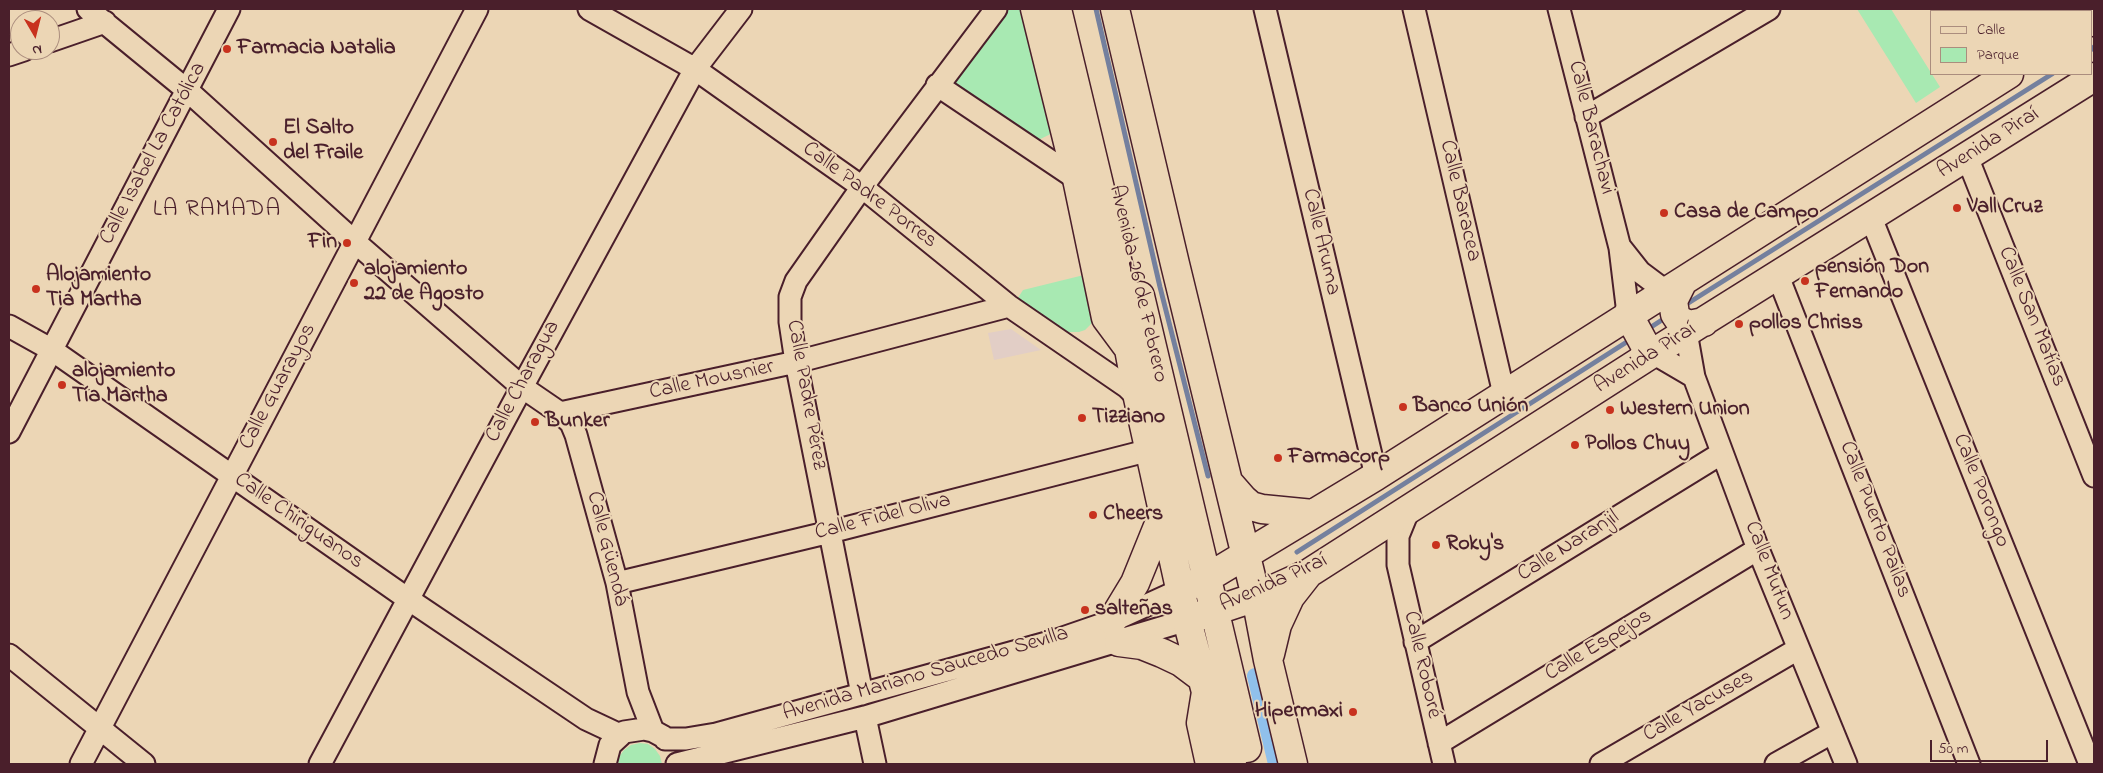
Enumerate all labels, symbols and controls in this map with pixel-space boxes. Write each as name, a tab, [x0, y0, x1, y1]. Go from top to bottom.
north arrow	[10, 10, 60, 60]
legend	[1930, 10, 2093, 75]
text: Calle	[1977, 19, 2005, 41]
place label: Farmacia Natalia	[237, 36, 396, 62]
text: N	[31, 38, 43, 60]
marker: Farmacia Natalia	[221, 43, 233, 55]
text: Parque	[1977, 44, 2019, 66]
street label: Calle Isabel La Católica	[95, 58, 213, 250]
street label: Calle Barachavi	[1561, 59, 1619, 197]
street label: Avenida Piraí	[1933, 102, 2045, 186]
place label: El Salto del Fraile	[283, 116, 363, 168]
marker: El Salto del Fraile	[267, 136, 279, 148]
street label: Calle Padre Porres	[796, 137, 942, 255]
street label: Calle Baracea	[1432, 138, 1486, 264]
street label: Avenida 26 de Febrero	[1101, 183, 1173, 385]
street label: Calle Aruma	[1295, 186, 1345, 298]
place label: Vall Cruz	[1967, 195, 2043, 221]
district label: LA RAMADA	[152, 197, 282, 225]
place label: Casa de Campo	[1674, 200, 1819, 226]
marker: Vall Cruz	[1951, 202, 1963, 214]
marker: Casa de Campo	[1658, 207, 1670, 219]
place label: Fin	[308, 230, 337, 256]
marker: Fin	[341, 237, 353, 249]
street label: Calle San Matías	[1991, 243, 2071, 391]
place label: pensión Don Fernando	[1815, 255, 1929, 306]
place label: alojamiento 22 de Agosto	[364, 257, 484, 308]
place label: Alojamiento Tia Martha	[46, 263, 151, 314]
marker: pensión Don Fernando	[1799, 275, 1811, 287]
marker: alojamiento 22 de Agosto	[348, 277, 360, 289]
marker: Alojamiento Tia Martha	[30, 283, 42, 295]
place label: pollos Chriss	[1749, 311, 1863, 337]
street label: Calle Charagua	[481, 317, 567, 447]
street label: Avenida Piraí	[1590, 317, 1702, 401]
street label: Calle Padre Pérez	[779, 318, 831, 472]
marker: pollos Chriss	[1733, 318, 1745, 330]
street label: Calle Guarayos	[235, 319, 323, 455]
street label: Calle Mousnier	[647, 355, 777, 407]
place label: alojamiento Tía Martha	[72, 359, 175, 411]
marker: alojamiento Tía Martha	[56, 379, 68, 391]
place label: Banco Unión	[1413, 394, 1528, 420]
place label: Western Union	[1620, 397, 1750, 423]
marker: Banco Unión	[1397, 401, 1409, 413]
marker: Western Union	[1604, 404, 1616, 416]
place label: Tizziano	[1092, 405, 1165, 431]
place label: Bunker	[545, 409, 609, 435]
marker: Tizziano	[1076, 412, 1088, 424]
marker: Bunker	[529, 416, 541, 428]
street label: Calle Porongo	[1945, 430, 2015, 552]
place label: Pollos Chuy	[1585, 432, 1690, 458]
street label: Calle Puerto Pailas	[1832, 438, 1916, 602]
marker: Pollos Chuy	[1569, 439, 1581, 451]
place label: Farmacorp	[1288, 445, 1390, 471]
marker: Farmacorp	[1272, 452, 1284, 464]
street label: Calle Chiriguanos	[228, 468, 368, 576]
street label: Calle Fidel Oliva	[812, 488, 954, 548]
street label: Calle Güendá	[579, 489, 633, 609]
place label: Cheers	[1103, 502, 1163, 528]
street label: Calle Naranjil	[1513, 505, 1625, 589]
marker: Cheers	[1087, 509, 1099, 521]
street label: Calle Mutun	[1737, 518, 1799, 624]
place label: Roky's	[1446, 532, 1504, 558]
marker: Roky's	[1430, 539, 1442, 551]
street label: Avenida Piraí	[1216, 549, 1332, 619]
place label: salteñas	[1095, 597, 1173, 623]
marker: salteñas	[1079, 604, 1091, 616]
street label: Calle Espejos	[1541, 604, 1657, 688]
street label: Calle Roboré	[1396, 609, 1446, 721]
street label: Avenida Mariano Saucedo Sevilla	[780, 622, 1072, 728]
street label: Calle Yacuses	[1639, 665, 1759, 749]
place label: Hipermaxi	[1255, 699, 1343, 725]
marker: Hipermaxi	[1347, 706, 1359, 718]
scale bar	[1933, 730, 2050, 762]
text: 50 m	[1938, 738, 1968, 760]

